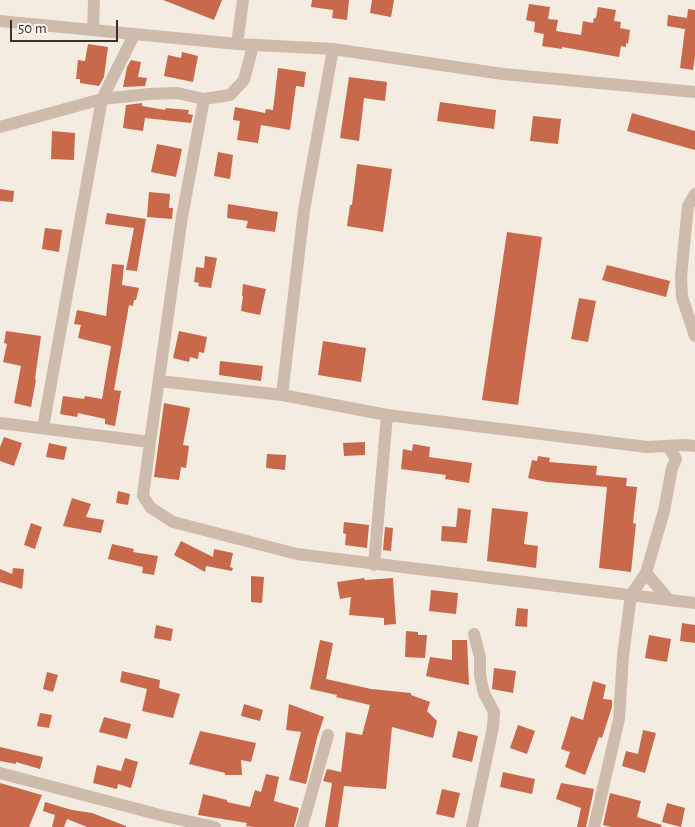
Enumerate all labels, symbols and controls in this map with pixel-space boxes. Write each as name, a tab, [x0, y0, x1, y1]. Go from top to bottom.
scale bar	[12, 10, 120, 42]
text: 50 m	[18, 21, 47, 36]

